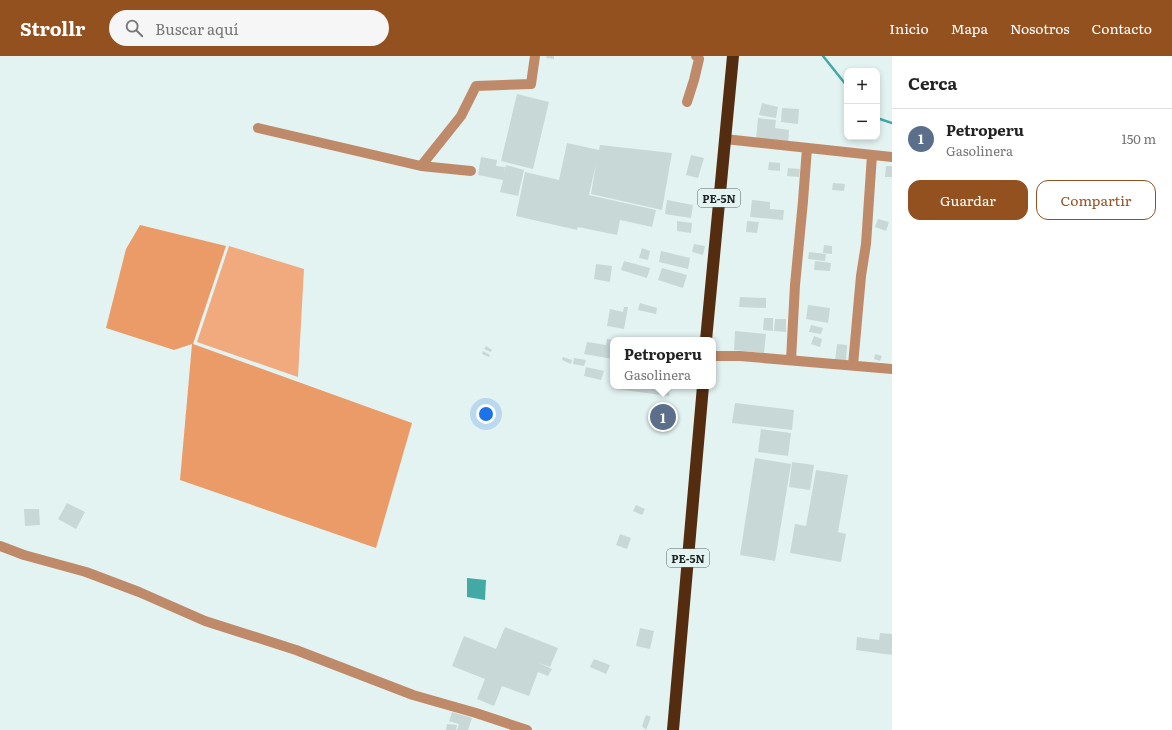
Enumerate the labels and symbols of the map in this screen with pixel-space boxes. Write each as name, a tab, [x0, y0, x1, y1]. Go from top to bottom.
road number: PE-5N	[698, 189, 740, 207]
pin: 1	[650, 402, 676, 432]
your location	[476, 404, 496, 424]
road number: PE-5N	[667, 549, 709, 567]

